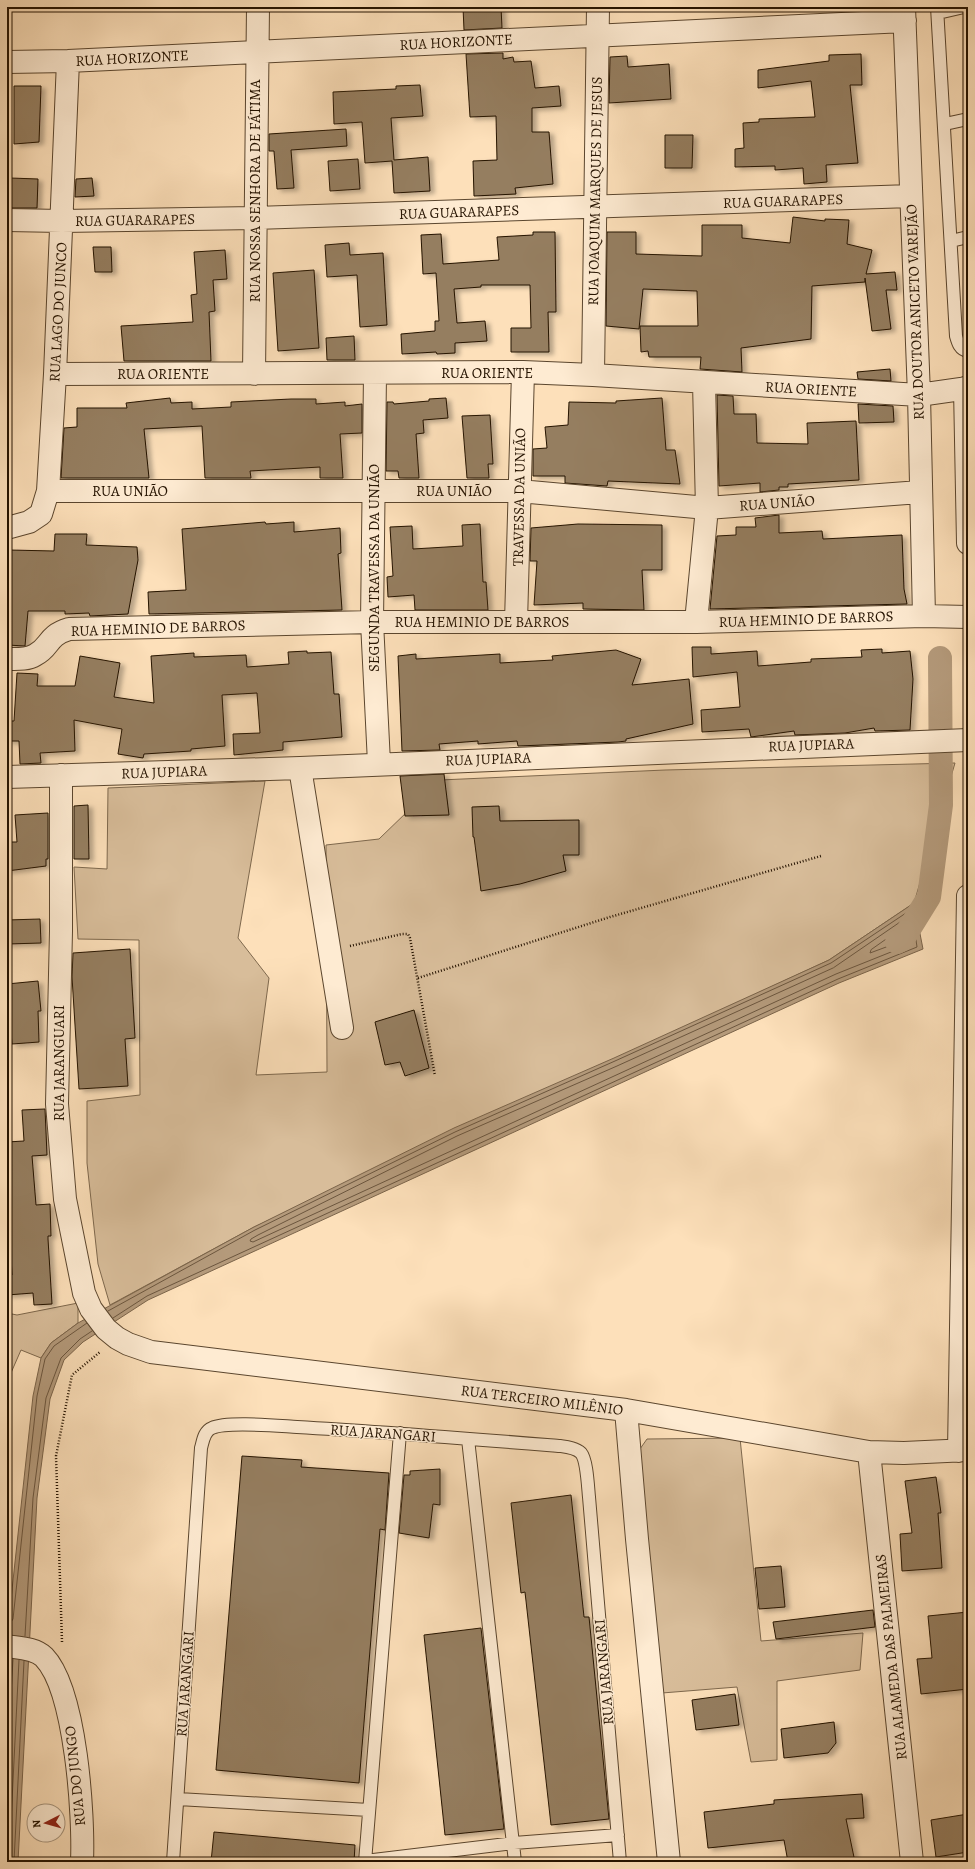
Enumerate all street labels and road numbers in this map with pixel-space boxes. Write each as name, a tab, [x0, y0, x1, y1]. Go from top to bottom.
street label: RUA HORIZONTE	[399, 29, 513, 55]
street label: RUA HORIZONTE	[75, 45, 189, 71]
street label: RUA JOAQUIM MARQUES DE JESUS	[583, 76, 607, 306]
street label: RUA NOSSA SENHORA DE FÁTIMA	[245, 79, 265, 302]
street label: RUA GUARARAPES	[722, 189, 844, 213]
street label: RUA GUARARAPES	[398, 200, 520, 224]
street label: RUA DOUTOR ANICETO VAREJÃO	[901, 204, 929, 420]
street label: RUA GUARARAPES	[75, 209, 195, 231]
street label: RUA LAGO DO JUNCO	[44, 242, 72, 382]
street label: RUA ORIENTE	[441, 363, 533, 383]
street label: RUA ORIENTE	[117, 364, 209, 384]
street label: RUA ORIENTE	[765, 377, 857, 401]
street label: TRAVESSA DA UNIÃO	[508, 428, 530, 566]
street label: SEGUNDA TRAVESSA DA UNIÃO	[364, 464, 384, 672]
street label: RUA UNIÃO	[92, 481, 168, 501]
street label: RUA UNIÃO	[416, 481, 492, 501]
street label: RUA UNIÃO	[738, 490, 816, 516]
street label: RUA HEMINIO DE BARROS	[718, 606, 894, 632]
street label: RUA HEMINIO DE BARROS	[394, 612, 570, 632]
street label: RUA HEMINIO DE BARROS	[70, 615, 246, 641]
street label: RUA JUPIARA	[768, 733, 855, 756]
street label: RUA JUPIARA	[445, 747, 532, 770]
street label: RUA JUPIARA	[121, 760, 208, 783]
street label: RUA JARANGUARI	[49, 1005, 69, 1121]
street label: RUA TERCEIRO MILÊNIO	[460, 1380, 624, 1420]
street label: RUA JARANGARI	[329, 1419, 437, 1447]
street label: RUA ALAMEDA DAS PALMEIRAS	[870, 1553, 912, 1761]
street label: RUA JARANGARI	[589, 1618, 619, 1726]
street label: RUA JARANGARI	[171, 1630, 199, 1738]
street label: RUA DO JUNGO	[60, 1725, 90, 1827]

